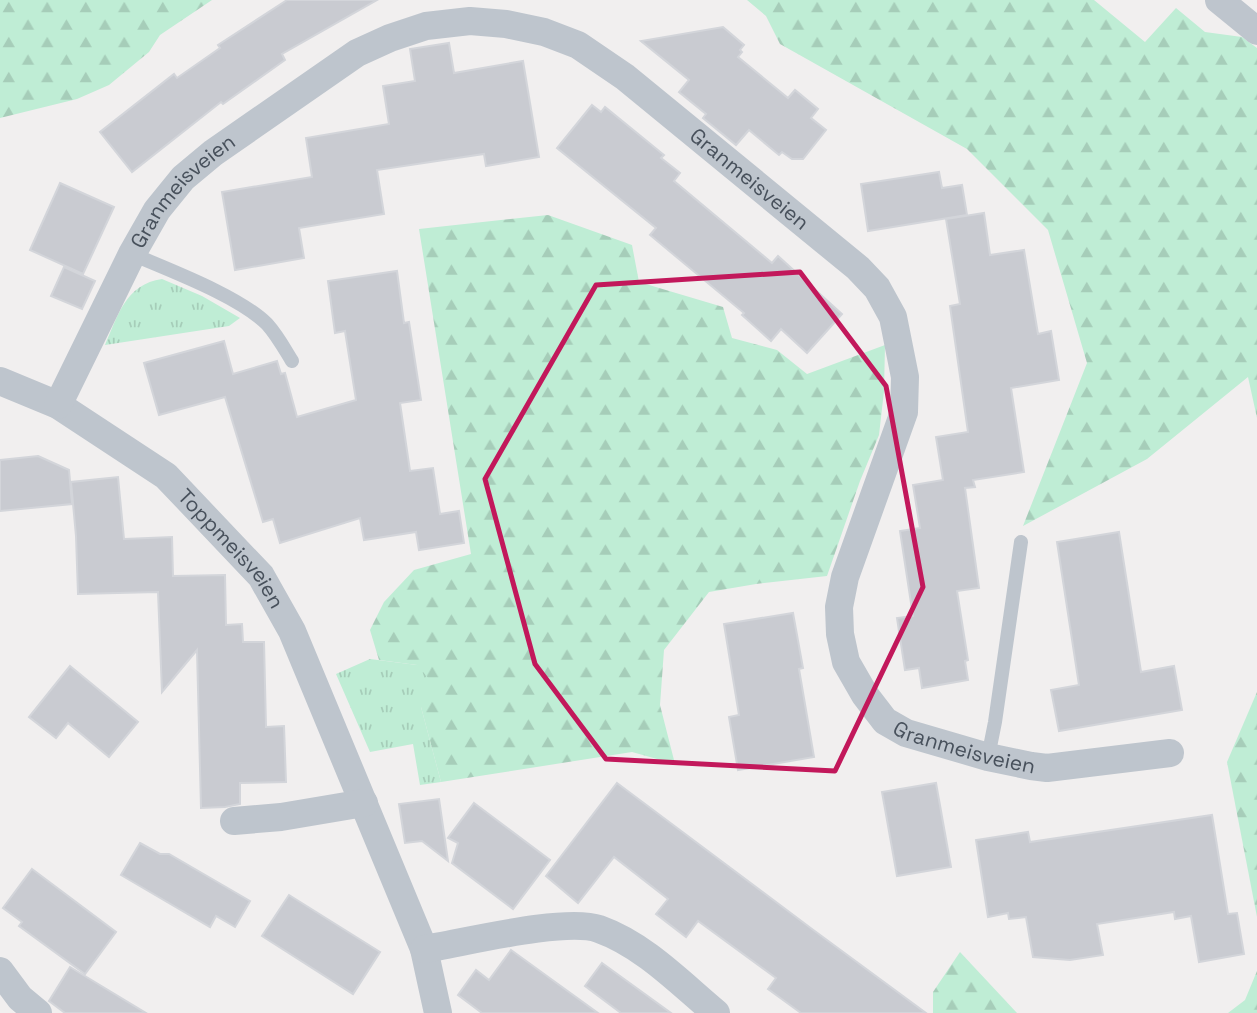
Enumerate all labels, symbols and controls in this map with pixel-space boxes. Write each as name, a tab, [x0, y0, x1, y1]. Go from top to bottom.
street label: Granmeisveien	[685, 122, 815, 236]
street label: Granmeisveien	[124, 128, 240, 253]
street label: Toppmeisveien	[172, 483, 291, 613]
street label: Granmeisveien	[888, 714, 1038, 780]

